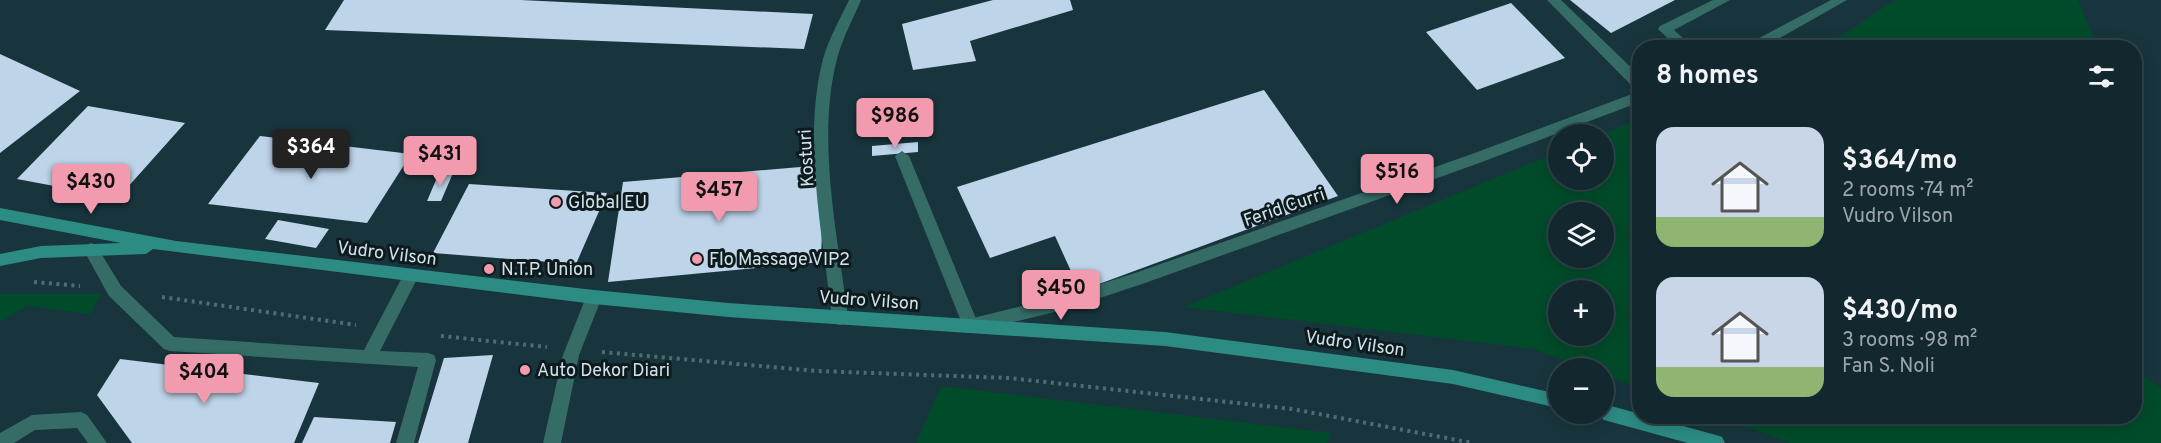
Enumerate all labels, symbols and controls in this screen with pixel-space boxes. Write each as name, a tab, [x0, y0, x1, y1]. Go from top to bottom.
text: 8 homes	[1656, 60, 1759, 93]
icon: filters	[2085, 60, 2118, 93]
pin: $986	[859, 98, 931, 149]
text: $986	[870, 104, 920, 130]
map controls	[1548, 124, 1614, 424]
button: locate	[1548, 124, 1614, 190]
pin: $364	[275, 129, 347, 180]
street label: Kosturi	[795, 129, 820, 187]
text: $364	[286, 135, 336, 161]
pin: $431	[404, 136, 476, 187]
text: $431	[418, 142, 462, 168]
text: $364/mo	[1842, 145, 1957, 178]
icon: home	[1704, 151, 1776, 223]
pin: $516	[1361, 154, 1433, 205]
text: $516	[1375, 160, 1419, 186]
pin: $430	[55, 164, 127, 215]
text: $430	[66, 170, 116, 196]
pin: $457	[683, 172, 755, 223]
text: $457	[695, 178, 743, 204]
text: 2 rooms · 74 m²	[1842, 178, 1973, 204]
street label: Ferid Curri	[1241, 184, 1328, 233]
place label: Global EU	[568, 192, 647, 215]
marker: Global EU	[549, 195, 563, 209]
button: layers	[1548, 202, 1614, 268]
text: Vudro Vilson	[1842, 204, 1953, 230]
street label: Vudro Vilson	[336, 237, 438, 272]
place label: Flo Massage VIP2	[709, 249, 850, 272]
marker: Flo Massage VIP2	[690, 252, 704, 266]
place label: N.T.P. Union	[501, 259, 593, 282]
marker: N.T.P. Union	[482, 262, 496, 276]
pin: $450	[1025, 270, 1097, 321]
text: $450	[1036, 276, 1086, 302]
button: +	[1548, 280, 1614, 346]
street label: Vudro Vilson	[818, 287, 920, 316]
text: $430/mo	[1842, 295, 1958, 328]
icon: home	[1704, 301, 1776, 373]
street label: Vudro Vilson	[1304, 326, 1406, 363]
text: 3 rooms · 98 m²	[1842, 328, 1977, 354]
pin: $404	[168, 354, 240, 405]
text: Fan S. Noli	[1842, 354, 1935, 380]
button: −	[1548, 358, 1614, 424]
text: $404	[179, 360, 229, 386]
place label: Auto Dekor Diari	[537, 360, 670, 383]
marker: Auto Dekor Diari	[518, 363, 532, 377]

